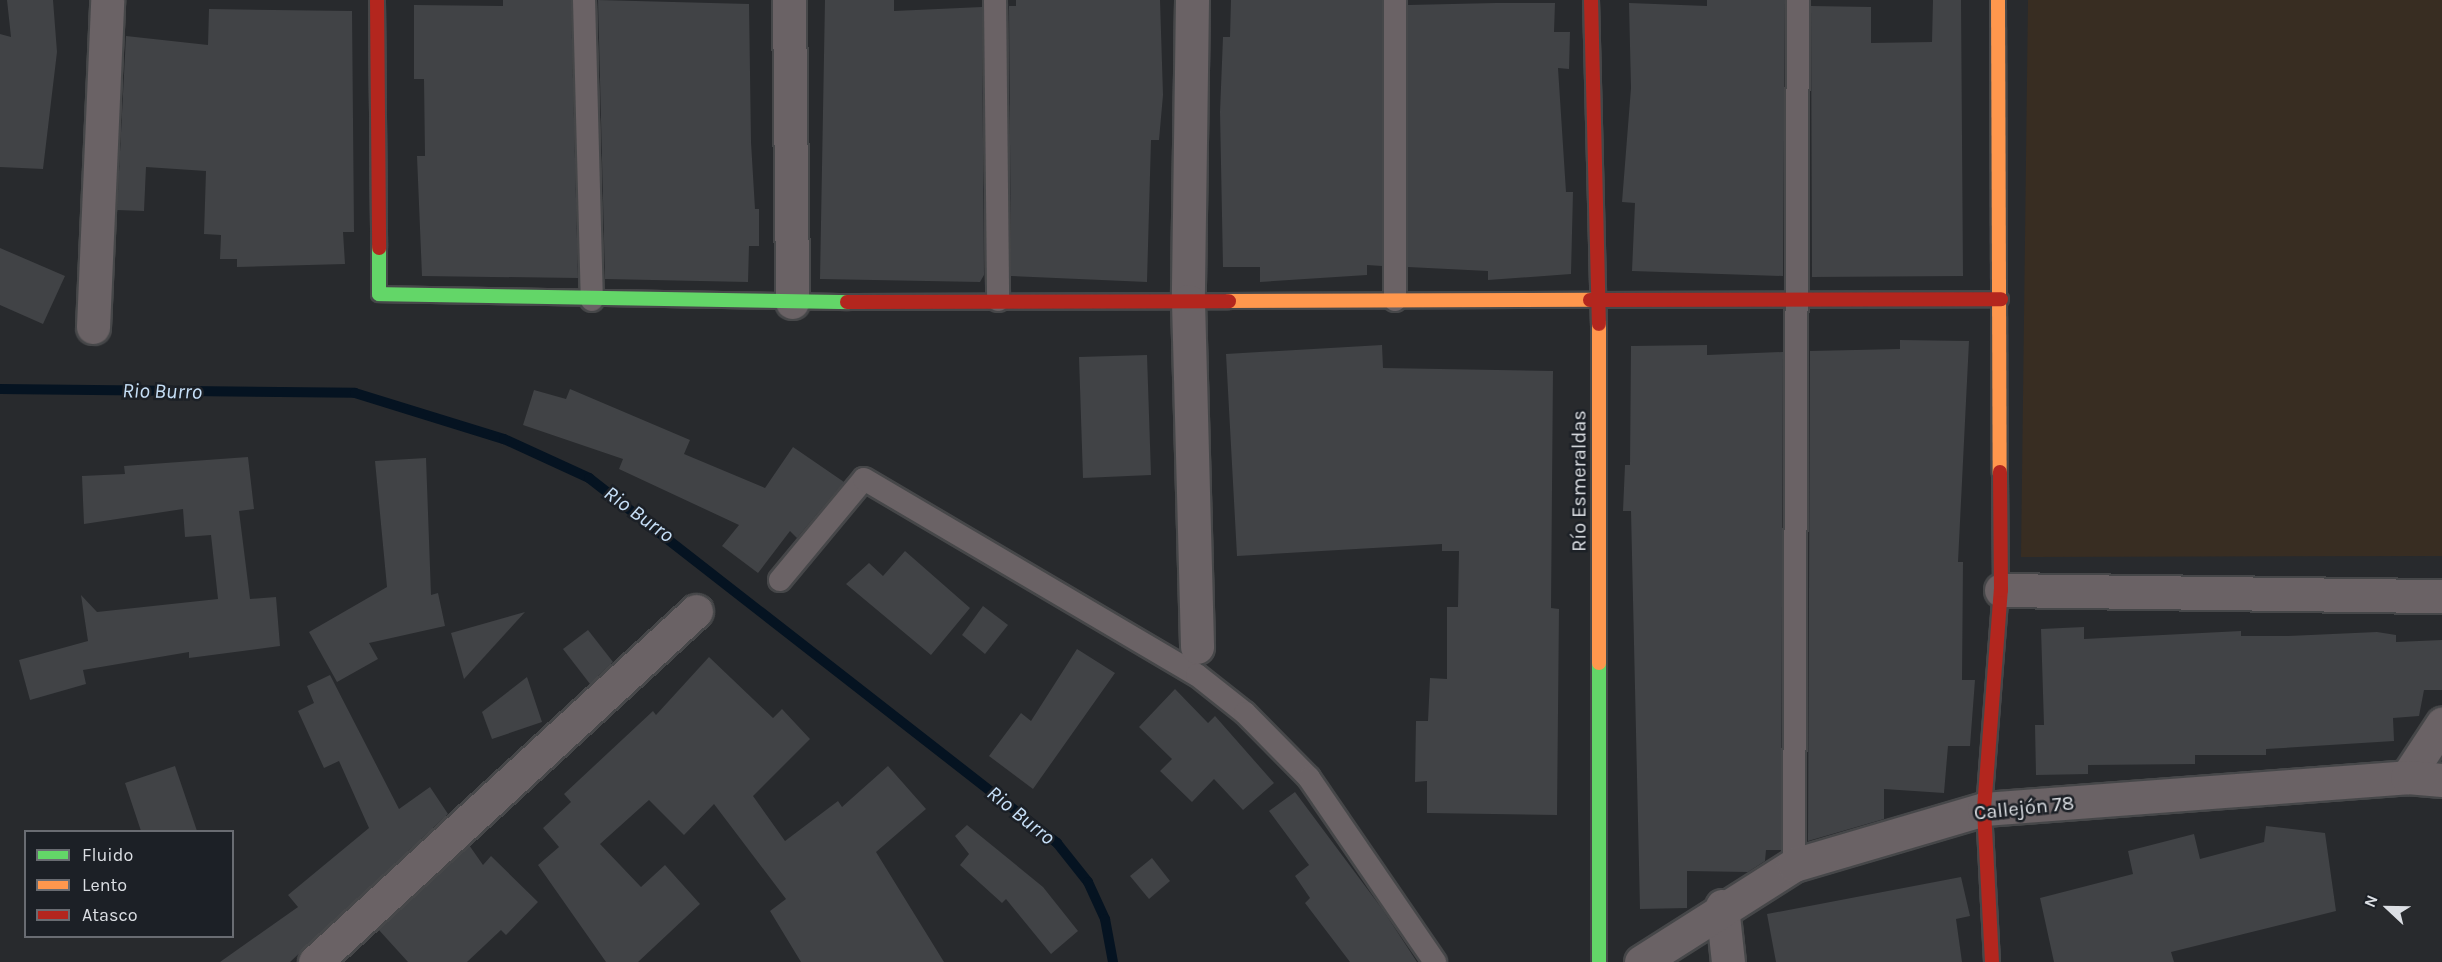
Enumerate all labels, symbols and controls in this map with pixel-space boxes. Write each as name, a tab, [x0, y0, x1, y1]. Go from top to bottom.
water label: Rio Burro	[122, 378, 202, 404]
street label: Río Esmeraldas	[1567, 410, 1591, 552]
water label: Rio Burro	[599, 480, 679, 548]
water label: Rio Burro	[982, 780, 1060, 850]
street label: Callejón 78	[1973, 791, 2075, 825]
legend	[24, 830, 234, 938]
text: Fluido	[82, 844, 133, 866]
text: Lento	[82, 874, 127, 896]
north arrow	[2358, 878, 2418, 938]
text: N	[2360, 892, 2382, 910]
text: Atasco	[82, 904, 138, 926]

